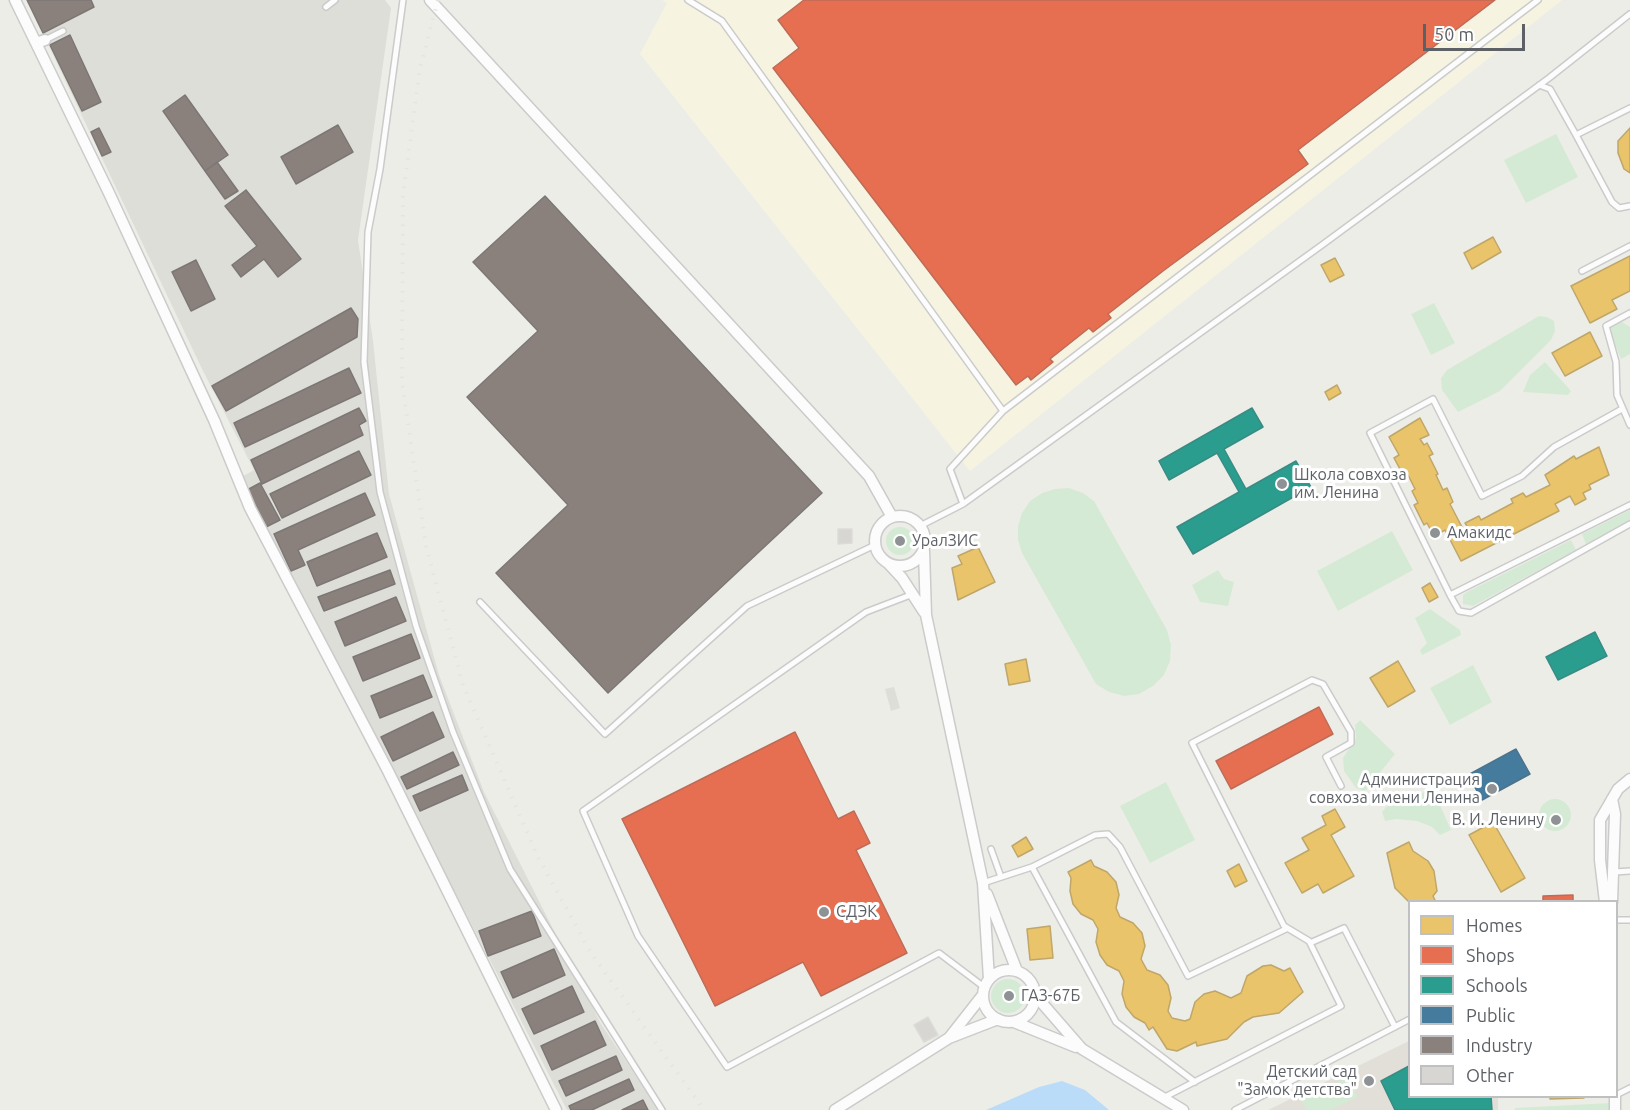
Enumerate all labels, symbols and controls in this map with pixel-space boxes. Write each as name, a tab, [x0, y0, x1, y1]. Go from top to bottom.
scale bar	[1426, 12, 1528, 50]
text: 50 m	[1434, 24, 1474, 44]
place label: Школа совхоза им. Ленина	[1294, 465, 1407, 503]
marker: Школа совхоза им. Ленина	[1275, 477, 1289, 491]
place label: Амакидс	[1447, 523, 1512, 543]
marker: Амакидс	[1428, 526, 1442, 540]
place label: УралЗИС	[912, 531, 978, 551]
marker: УралЗИС	[893, 534, 907, 548]
place label: Администрация совхоза имени Ленина	[1309, 770, 1480, 808]
marker: Администрация совхоза имени Ленина	[1485, 782, 1499, 796]
place label: В. И. Ленину	[1452, 810, 1544, 830]
marker: В. И. Ленину	[1549, 813, 1563, 827]
legend	[1408, 900, 1618, 1098]
place label: СДЭК	[836, 902, 877, 922]
marker: СДЭК	[817, 905, 831, 919]
text: Homes	[1466, 915, 1522, 935]
text: Shops	[1466, 945, 1515, 965]
text: Schools	[1466, 975, 1528, 995]
place label: ГАЗ-67Б	[1021, 986, 1080, 1006]
marker: ГАЗ-67Б	[1002, 989, 1016, 1003]
text: Public	[1466, 1005, 1515, 1025]
text: Industry	[1466, 1035, 1532, 1055]
place label: Детский сад "Замок детства"	[1237, 1062, 1357, 1100]
text: Other	[1466, 1065, 1514, 1085]
marker: Детский сад "Замок детства"	[1362, 1074, 1376, 1088]

